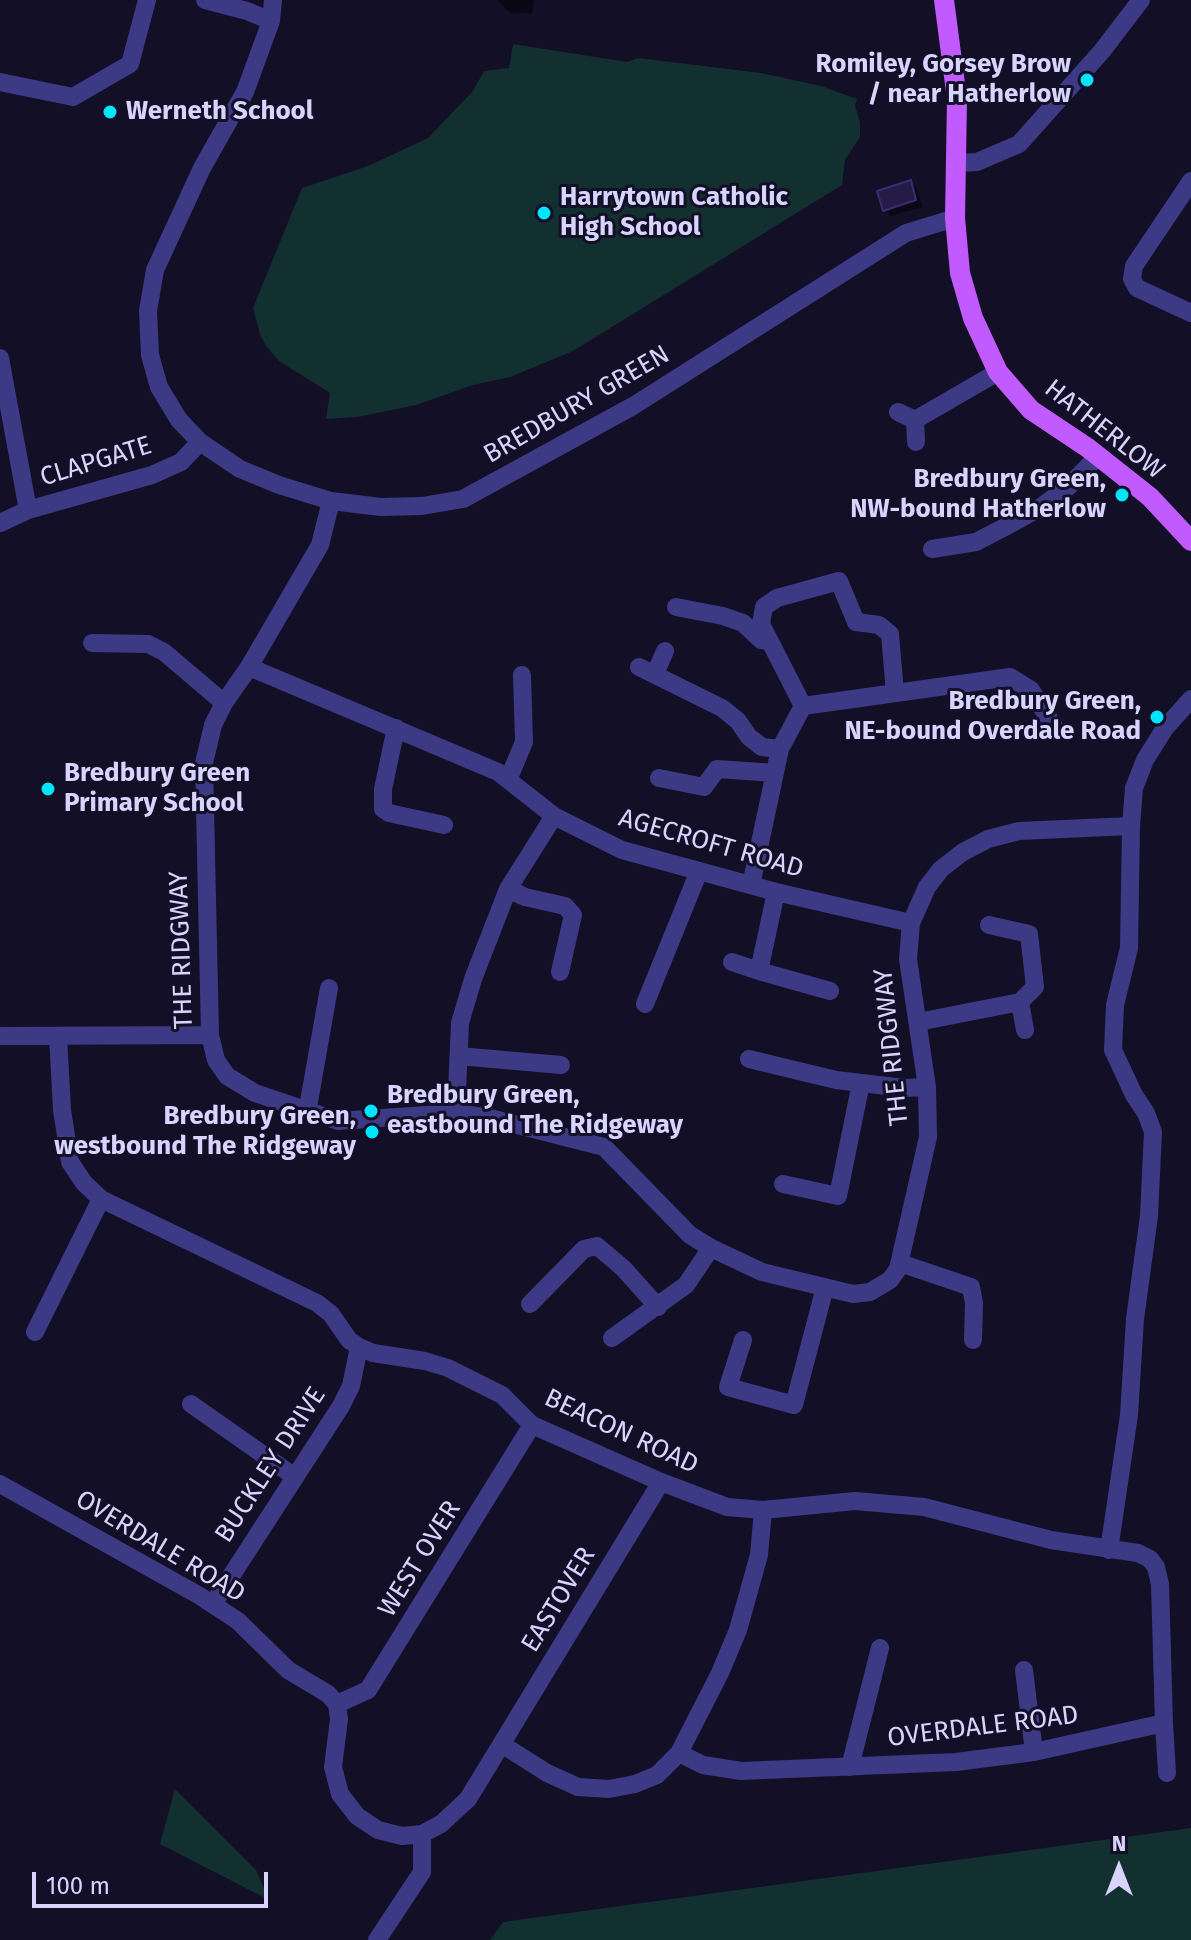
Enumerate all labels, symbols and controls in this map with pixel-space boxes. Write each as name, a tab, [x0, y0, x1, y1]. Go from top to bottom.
place label: Romiley, Gorsey Brow / near Hatherlow	[816, 49, 1071, 110]
marker: Romiley, Gorsey Brow / near Hatherlow	[1078, 71, 1096, 89]
place label: Werneth School	[126, 96, 314, 128]
marker: Werneth School	[101, 103, 119, 121]
place label: Harrytown Catholic High School	[560, 182, 788, 244]
marker: Harrytown Catholic High School	[535, 204, 553, 222]
street label: BREDBURY GREEN	[479, 339, 675, 471]
street label: HATHERLOW	[1038, 374, 1170, 486]
street label: CLAPGATE	[37, 430, 155, 494]
place label: Bredbury Green, NW-bound Hatherlow	[850, 464, 1106, 526]
marker: Bredbury Green, NW-bound Hatherlow	[1113, 486, 1131, 504]
place label: Bredbury Green, NE-bound Overdale Road	[844, 686, 1141, 748]
marker: Bredbury Green, NE-bound Overdale Road	[1148, 708, 1166, 726]
place label: Bredbury Green Primary School	[64, 758, 250, 820]
marker: Bredbury Green Primary School	[39, 780, 57, 798]
street label: AGECROFT ROAD	[615, 803, 807, 885]
street label: THE RIDGWAY	[164, 871, 200, 1029]
street label: THE RIDGWAY	[868, 967, 916, 1127]
place label: Bredbury Green, eastbound The Ridgeway	[387, 1080, 683, 1142]
place label: Bredbury Green, westbound The Ridgeway	[54, 1101, 356, 1162]
marker: Bredbury Green, eastbound The Ridgeway	[362, 1102, 380, 1120]
marker: Bredbury Green, westbound The Ridgeway	[363, 1123, 381, 1141]
street label: BUCKLEY DRIVE	[209, 1381, 333, 1549]
street label: BEACON ROAD	[539, 1383, 703, 1481]
street label: OVERDALE ROAD	[70, 1484, 250, 1610]
street label: WEST OVER	[372, 1495, 468, 1623]
street label: EASTOVER	[516, 1542, 602, 1658]
street label: OVERDALE ROAD	[886, 1700, 1080, 1754]
north arrow	[1079, 1828, 1159, 1908]
text: N	[1112, 1830, 1126, 1857]
scale bar	[36, 1856, 272, 1906]
text: 100 m	[46, 1872, 110, 1900]

